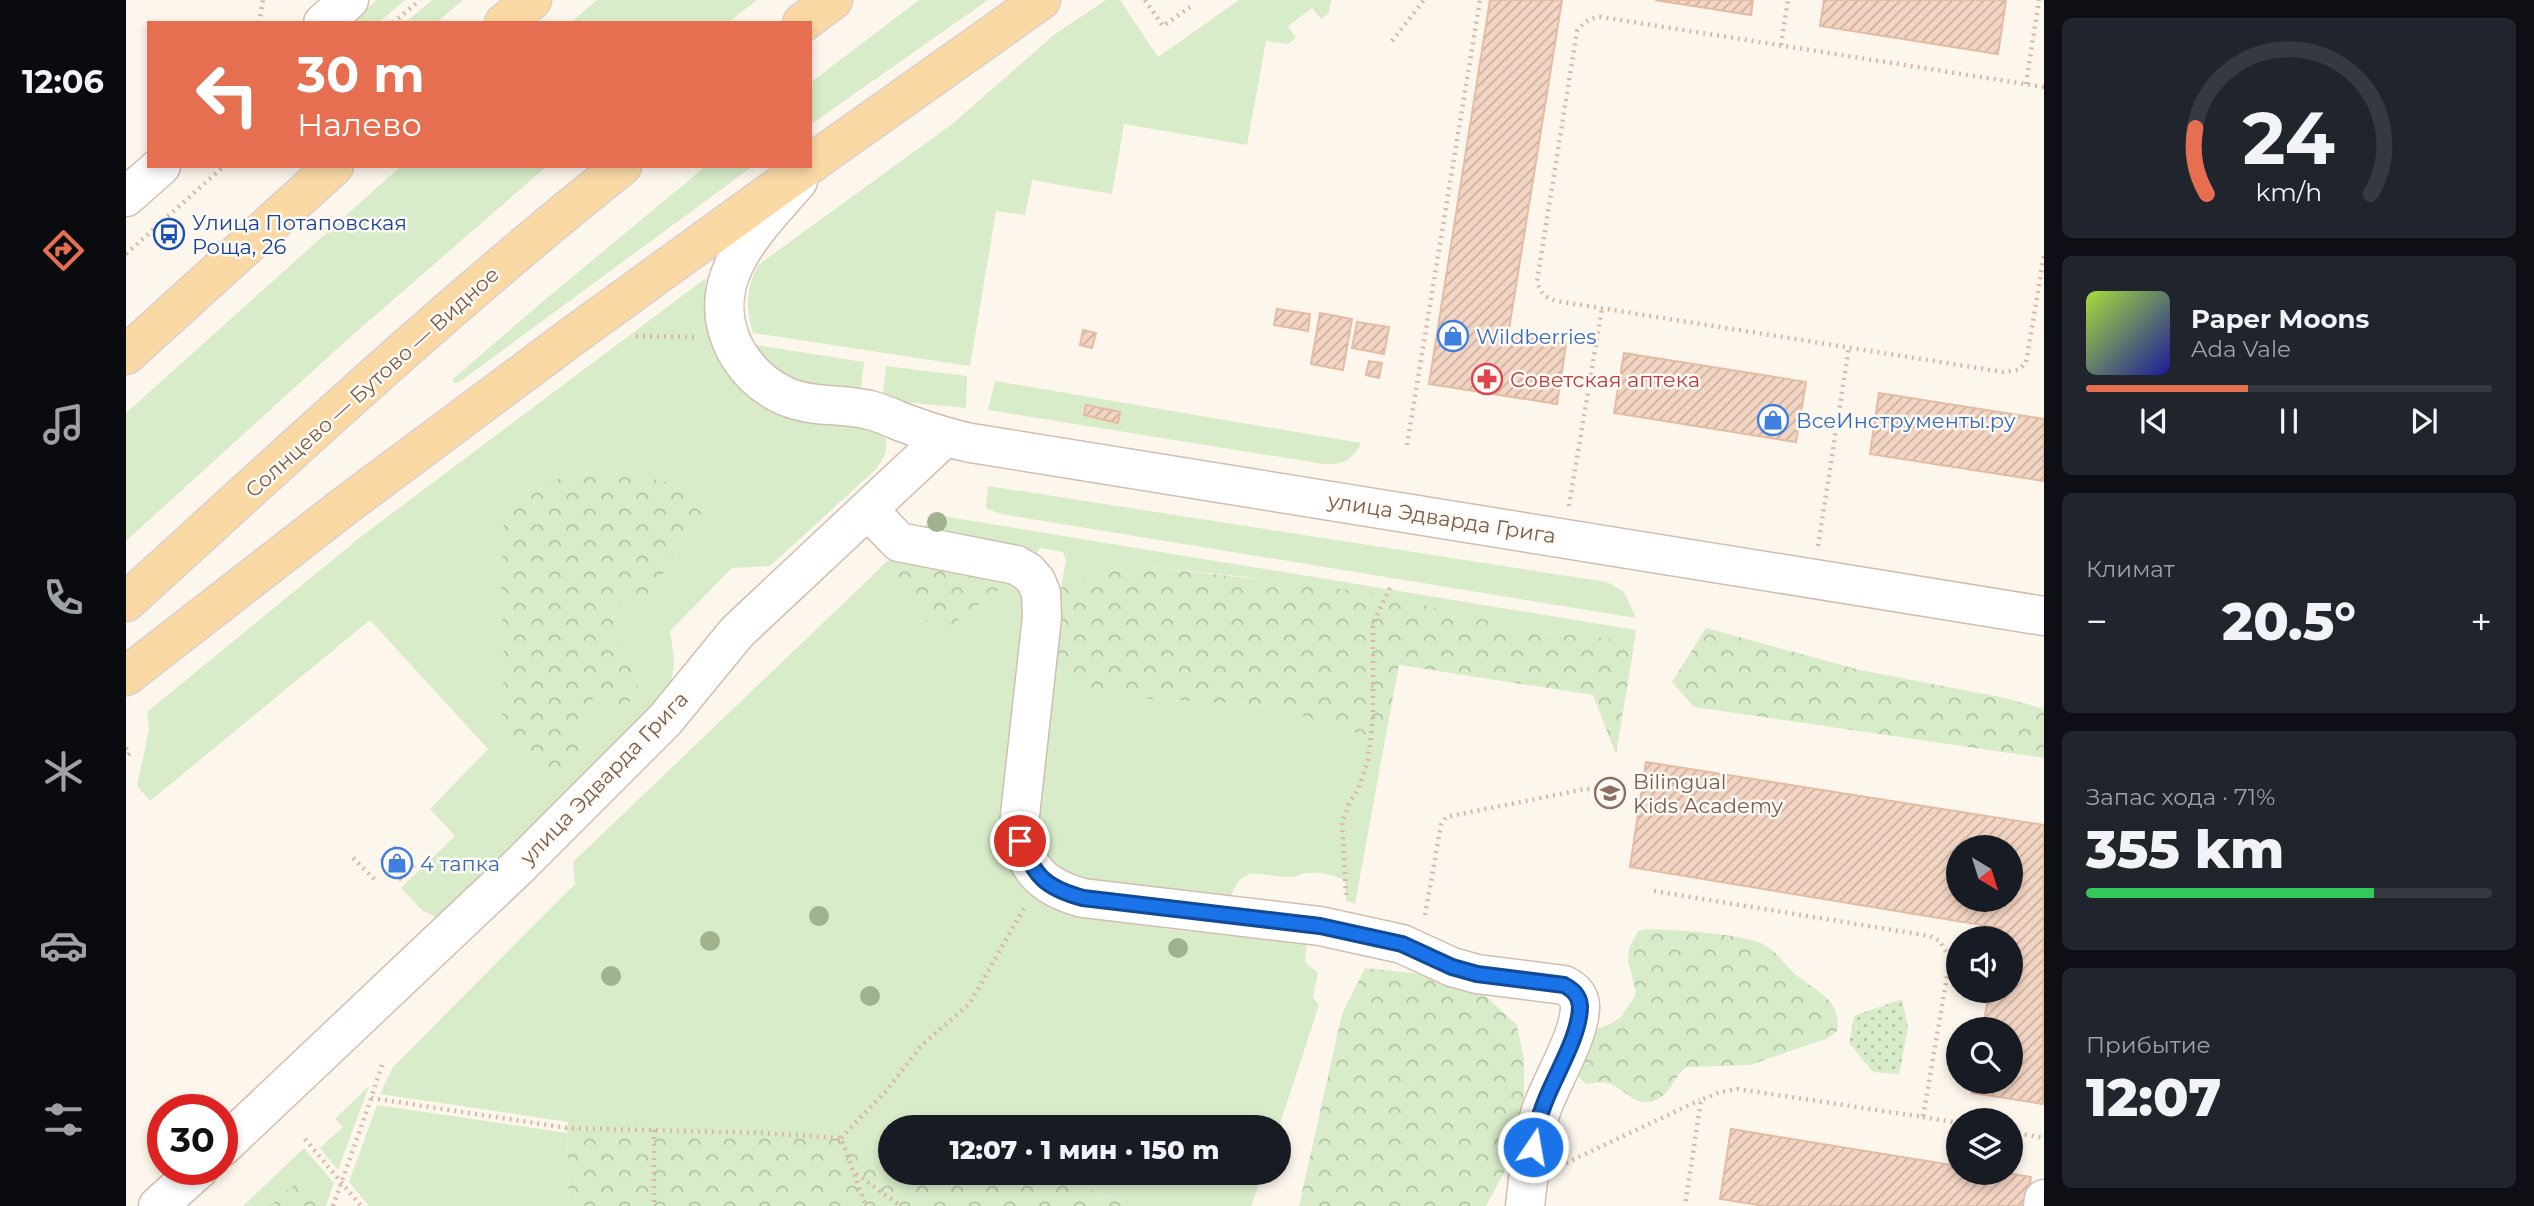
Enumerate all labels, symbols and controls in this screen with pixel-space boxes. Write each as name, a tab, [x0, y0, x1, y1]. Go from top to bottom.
text: 30 m	[297, 45, 425, 104]
icon: left	[182, 49, 273, 140]
text: 12:06	[22, 62, 104, 101]
text: 24	[2243, 94, 2335, 182]
text: Налево	[297, 105, 422, 144]
text: km/h	[2256, 177, 2322, 207]
place label: Улица Потаповская Роща, 26	[192, 210, 407, 259]
bus stop icon: Улица Потаповская Роща, 26	[152, 217, 186, 251]
icon: directions	[39, 226, 88, 275]
street label: Солнцево — Бутово — Видное	[240, 261, 504, 503]
text: Paper Moons	[2191, 303, 2369, 335]
shop icon: Wildberries	[1436, 319, 1470, 353]
place label: Wildberries	[1476, 324, 1597, 349]
text: Ada Vale	[2191, 335, 2291, 363]
pharmacy icon: Советская аптека	[1470, 362, 1504, 396]
place label: Советская аптека	[1510, 367, 1700, 392]
icon: music	[39, 400, 88, 449]
icon: previous	[2135, 402, 2173, 440]
icon: pause	[2270, 402, 2308, 440]
icon: next	[2405, 402, 2443, 440]
shop icon: ВсеИнструменты.ру	[1756, 403, 1790, 437]
place label: ВсеИнструменты.ру	[1796, 408, 2016, 433]
street label: улица Эдварда Грига	[1325, 487, 1558, 548]
text: Климат	[2086, 555, 2175, 583]
icon: phone	[39, 573, 88, 622]
text: 20.5°	[2222, 590, 2356, 653]
text: −	[2086, 598, 2108, 645]
text: +	[2470, 598, 2492, 645]
street label: улица Эдварда Грига	[514, 686, 693, 870]
icon: climate	[39, 747, 88, 796]
place label: Bilingual Kids Academy	[1633, 769, 1784, 818]
school or university icon: Bilingual Kids Academy	[1593, 776, 1627, 810]
text: Запас хода · 71%	[2086, 783, 2275, 811]
pin	[990, 811, 1050, 871]
text: 355 km	[2086, 818, 2284, 881]
icon: arrive	[1001, 822, 1039, 860]
north arrow	[1946, 835, 2023, 912]
map controls	[1946, 835, 2023, 1185]
shop icon: 4 тапка	[380, 846, 414, 880]
place label: 4 тапка	[420, 851, 500, 876]
icon: car	[39, 921, 88, 970]
button: sound	[1946, 926, 2023, 1003]
button: search	[1946, 1017, 2023, 1094]
text: Прибытие	[2086, 1031, 2211, 1059]
text: 12:07	[2086, 1066, 2221, 1129]
speed limit sign: 30	[147, 1094, 238, 1185]
icon: filters	[39, 1095, 88, 1144]
button: layers	[1946, 1108, 2023, 1185]
position arrow	[1496, 1110, 1570, 1184]
text: 12:07 · 1 мин · 150 m	[949, 1134, 1220, 1166]

